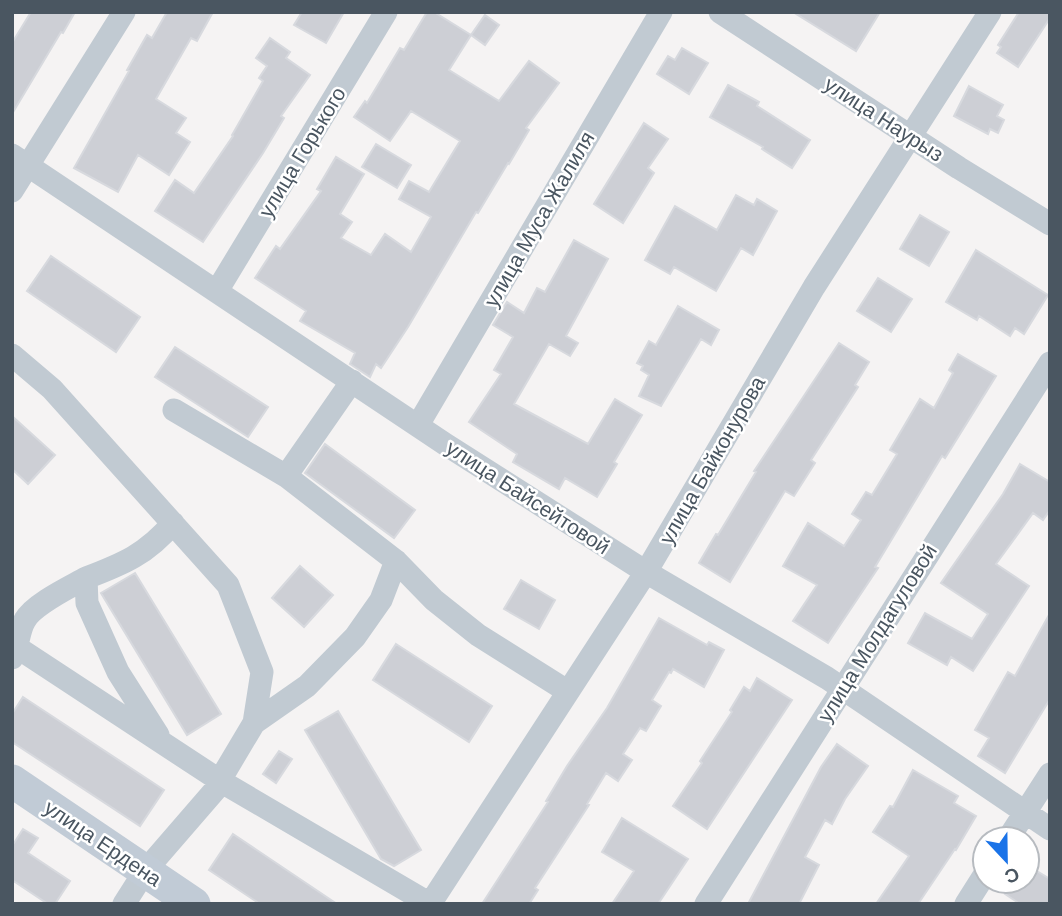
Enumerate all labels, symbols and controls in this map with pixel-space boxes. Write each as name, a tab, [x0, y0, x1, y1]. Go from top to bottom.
street label: улица Наурыз	[820, 72, 948, 166]
street label: улица Горького	[254, 83, 350, 221]
street label: улица Муса Жалиля	[479, 127, 599, 311]
street label: улица Байконурова	[655, 372, 770, 548]
street label: улица Байсейтовой	[442, 436, 614, 558]
street label: улица Молдагуловой	[813, 540, 941, 726]
street label: улица Ердена	[40, 795, 166, 891]
north arrow	[971, 825, 1041, 895]
text: С	[1002, 863, 1022, 888]

